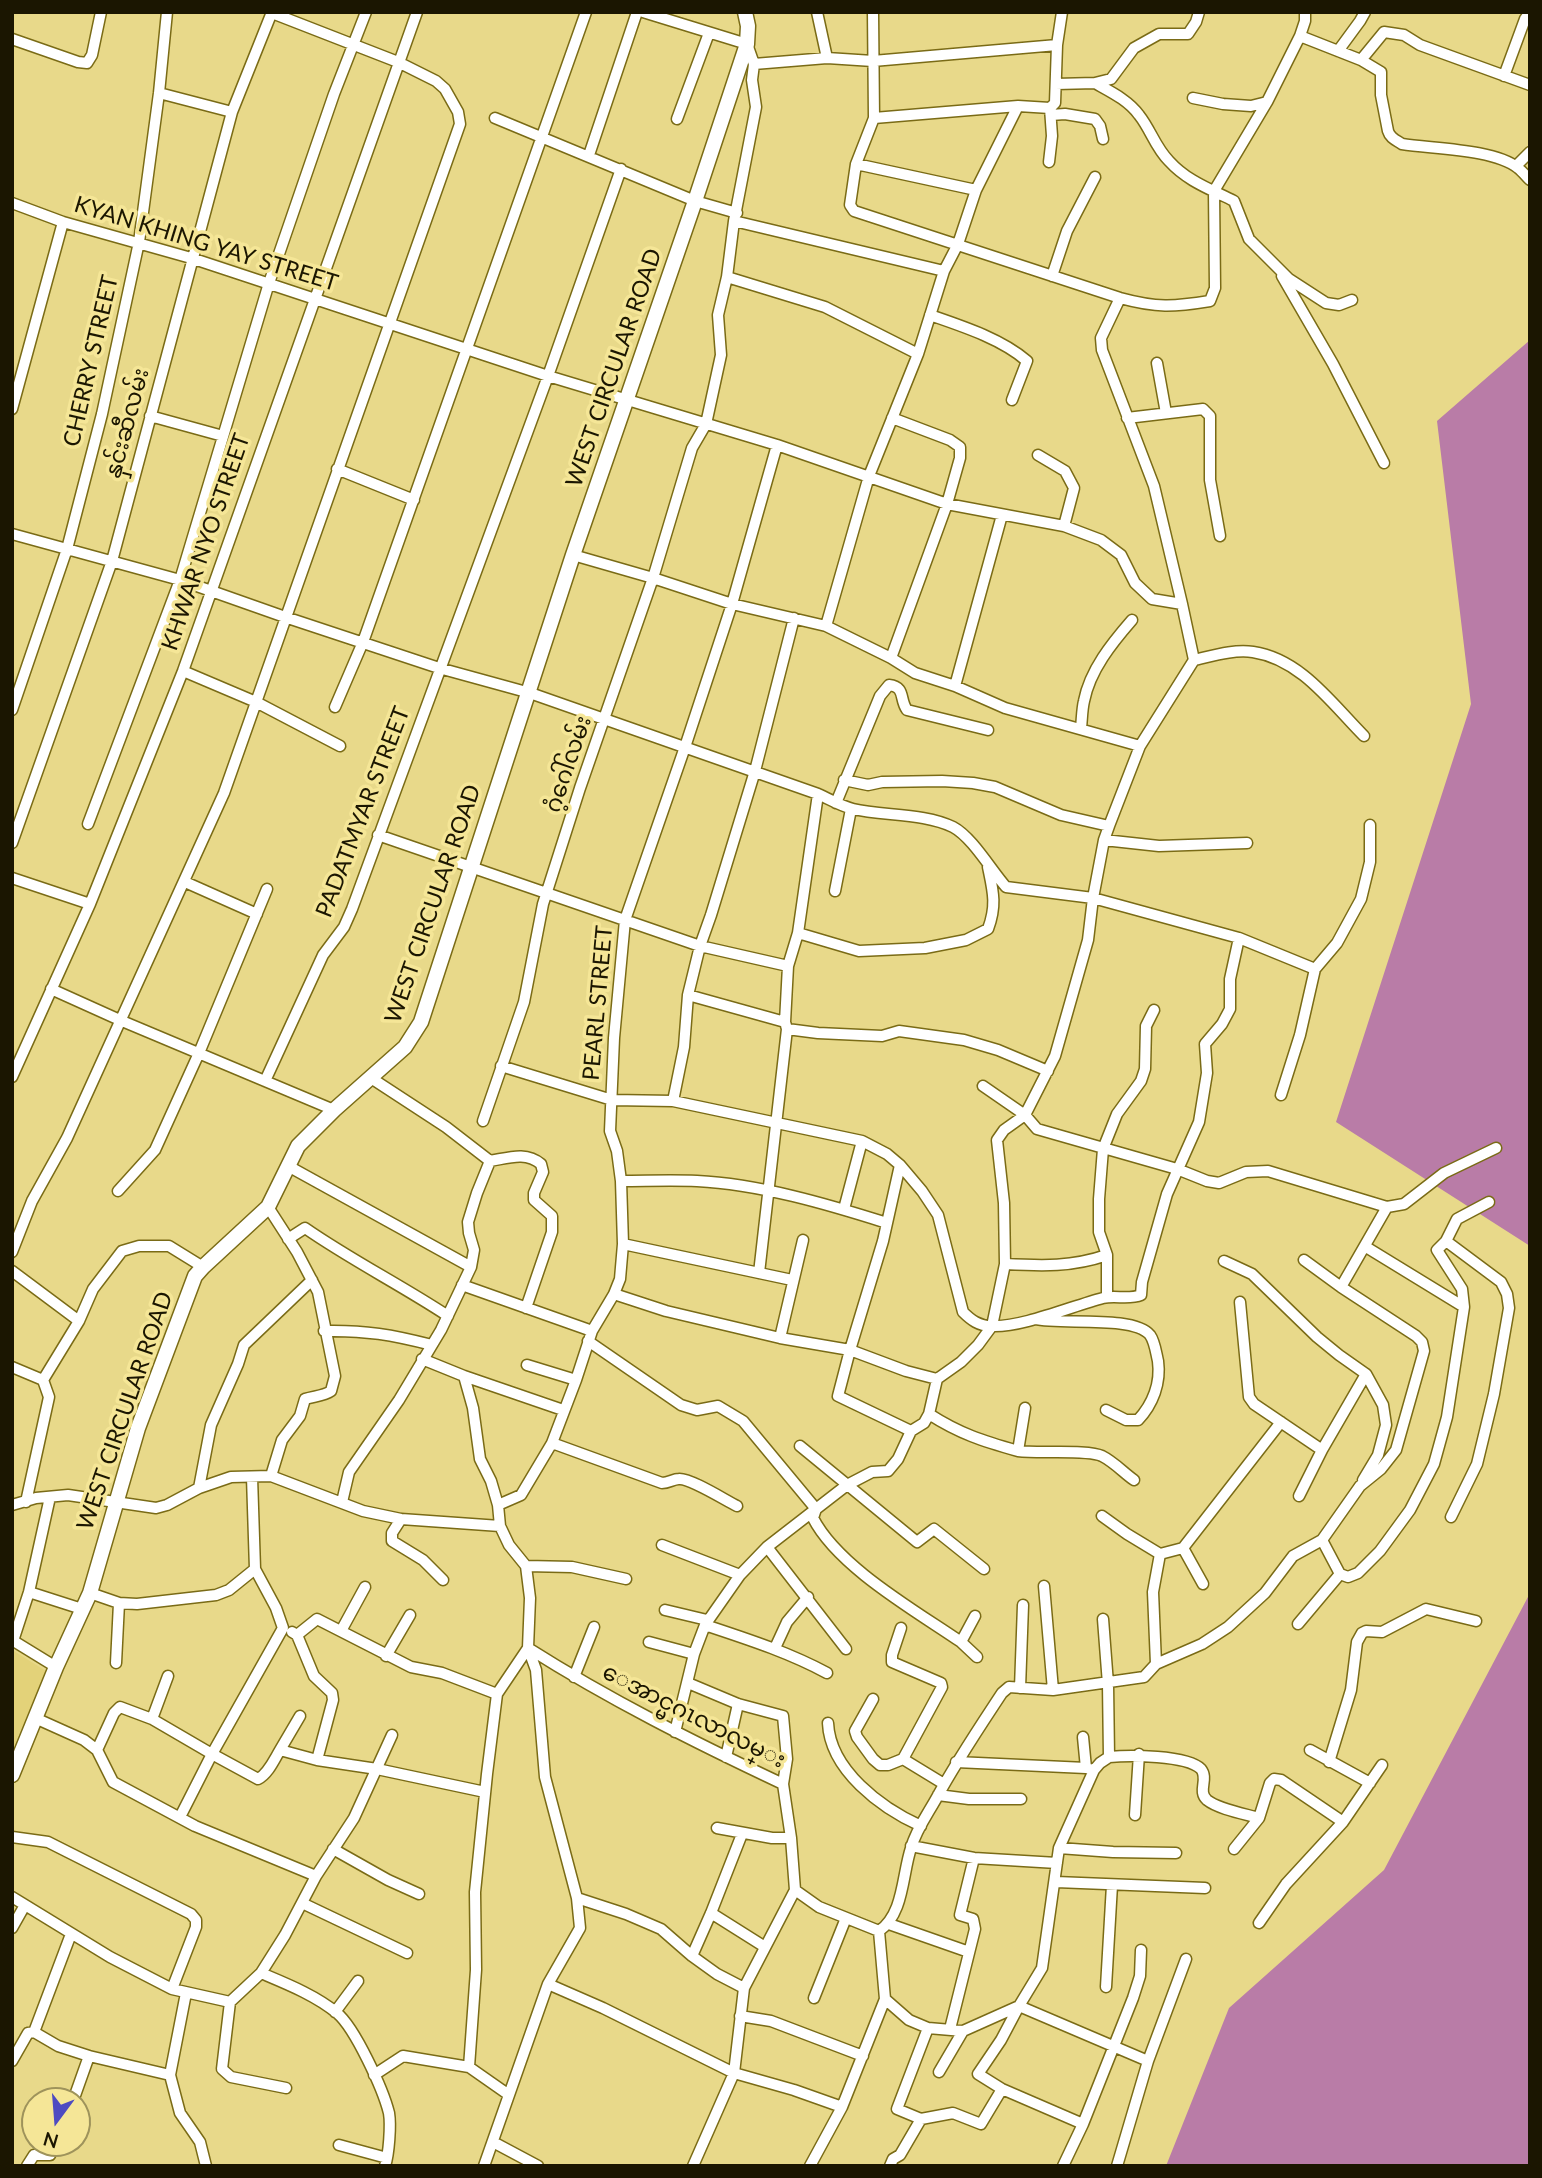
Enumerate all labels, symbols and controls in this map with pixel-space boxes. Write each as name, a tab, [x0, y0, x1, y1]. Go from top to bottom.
street label: KYAN KHING YAY STREET	[71, 191, 341, 297]
street label: WEST CIRCULAR ROAD	[560, 245, 668, 491]
street label: CHERRY STREET	[58, 273, 124, 449]
street label: နှင်းဆီလမ်း	[99, 365, 155, 481]
street label: KHWAR NYO STREET	[156, 430, 256, 654]
street label: PADATMYAR STREET	[310, 703, 416, 921]
street label: ဂံ့ဂေါ်လမ်း	[539, 712, 597, 816]
street label: WEST CIRCULAR ROAD	[379, 781, 487, 1027]
street label: PEARL STREET	[577, 924, 619, 1082]
street label: WEST CIRCULAR ROAD	[71, 1288, 179, 1534]
street label: ေအာင္မဂၤလာလမ္း	[598, 1658, 790, 1774]
north arrow	[21, 2087, 91, 2157]
text: N	[40, 2128, 61, 2154]

